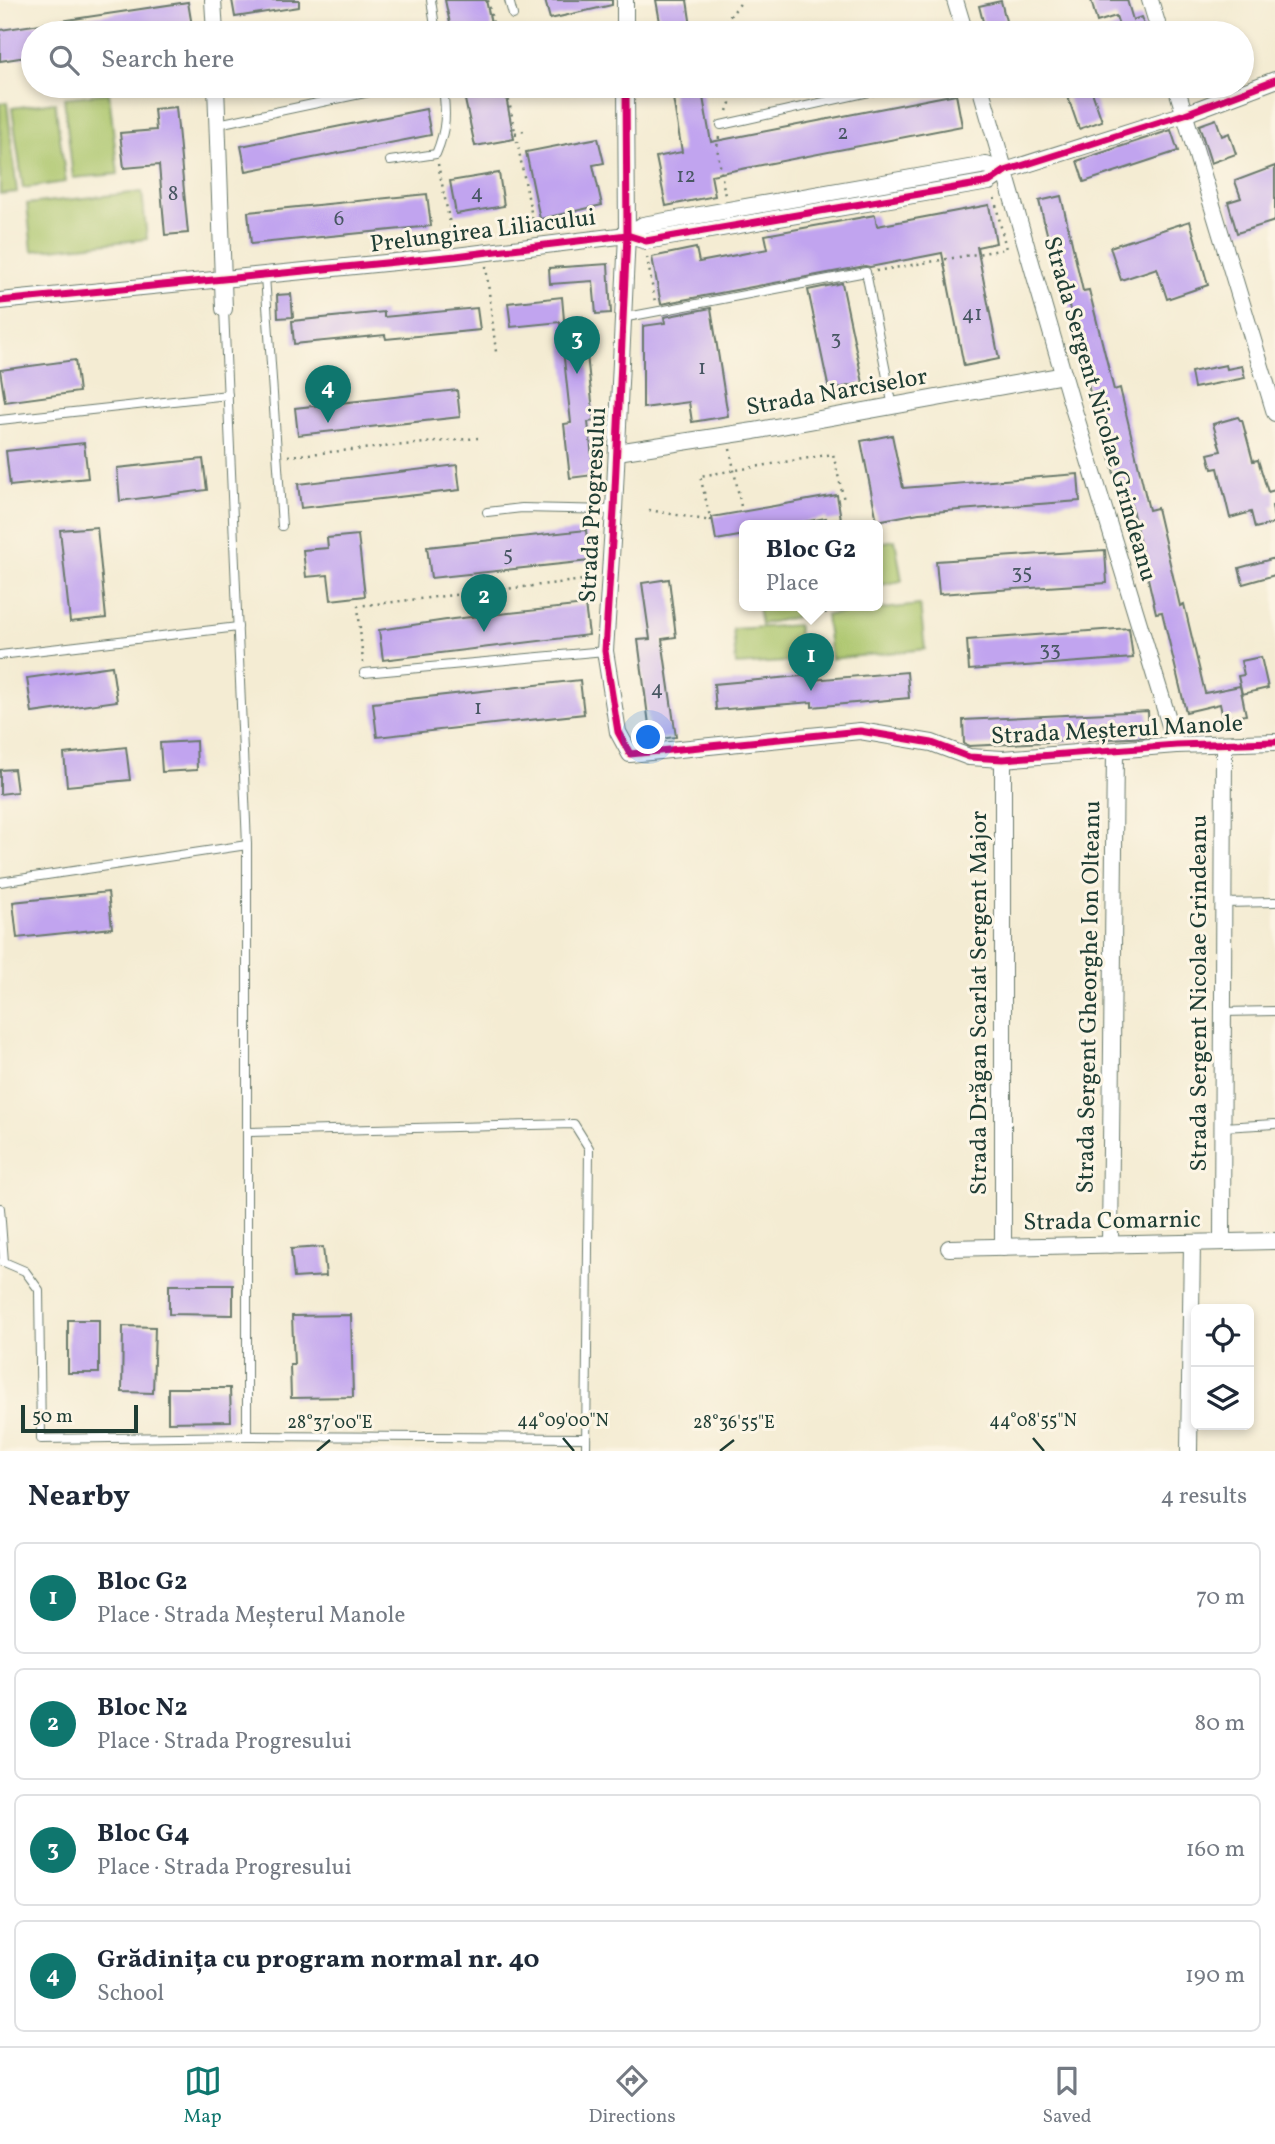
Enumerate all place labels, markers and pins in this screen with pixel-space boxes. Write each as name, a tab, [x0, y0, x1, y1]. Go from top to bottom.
pin: 3	[554, 316, 600, 374]
pin: 4	[305, 365, 351, 423]
pin: 2	[461, 574, 507, 632]
pin: 1	[788, 633, 834, 691]

